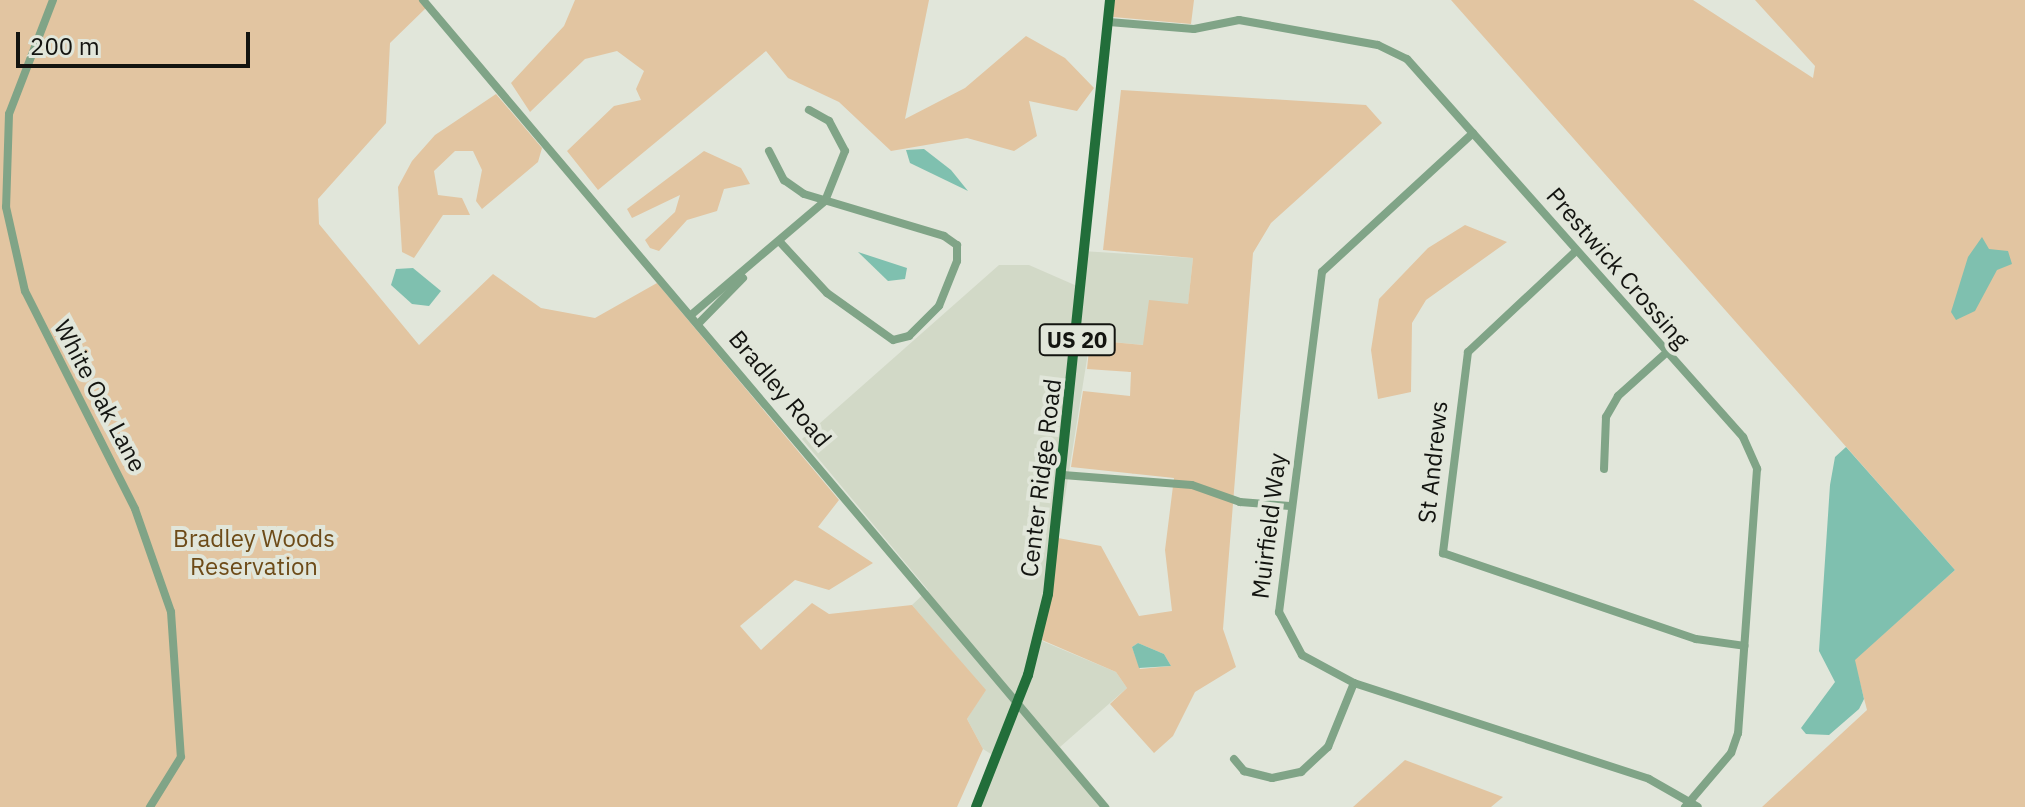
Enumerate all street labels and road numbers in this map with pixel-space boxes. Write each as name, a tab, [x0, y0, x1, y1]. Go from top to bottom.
street label: Prestwick Crossing	[1540, 182, 1696, 354]
street label: White Oak Lane	[48, 315, 152, 477]
road number: US 20	[1037, 322, 1117, 358]
street label: Bradley Road	[723, 325, 837, 453]
street label: Center Ridge Road	[1015, 377, 1067, 579]
street label: St Andrews	[1412, 399, 1454, 525]
street label: Muirfield Way	[1246, 451, 1292, 601]

